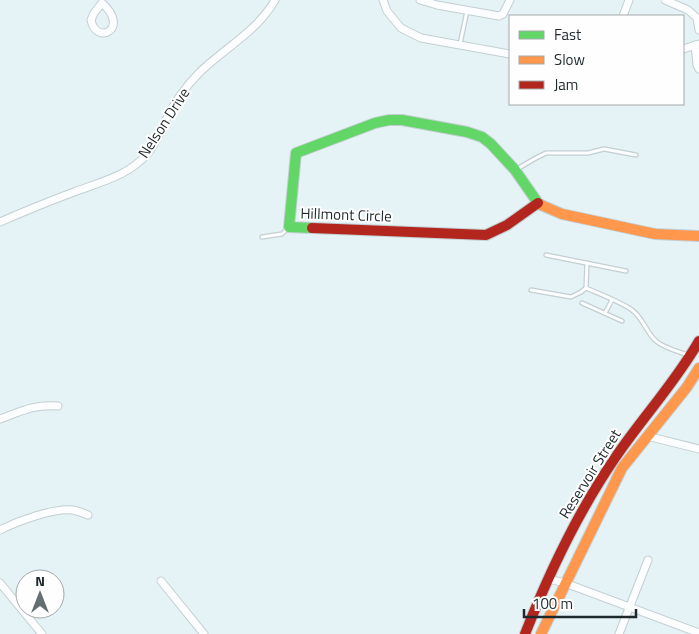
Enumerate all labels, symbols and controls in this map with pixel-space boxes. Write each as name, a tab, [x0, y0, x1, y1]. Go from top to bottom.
legend	[509, 15, 684, 105]
text: Fast	[554, 23, 582, 46]
text: Slow	[554, 48, 585, 71]
text: Jam	[554, 73, 578, 96]
street label: Nelson Drive	[132, 83, 195, 163]
street label: Hillmont Circle	[300, 201, 392, 228]
street label: Reservoir Street	[553, 424, 627, 523]
north arrow	[15, 569, 65, 619]
text: N	[35, 570, 45, 591]
scale bar	[524, 586, 636, 618]
text: 100 m	[532, 592, 573, 615]

